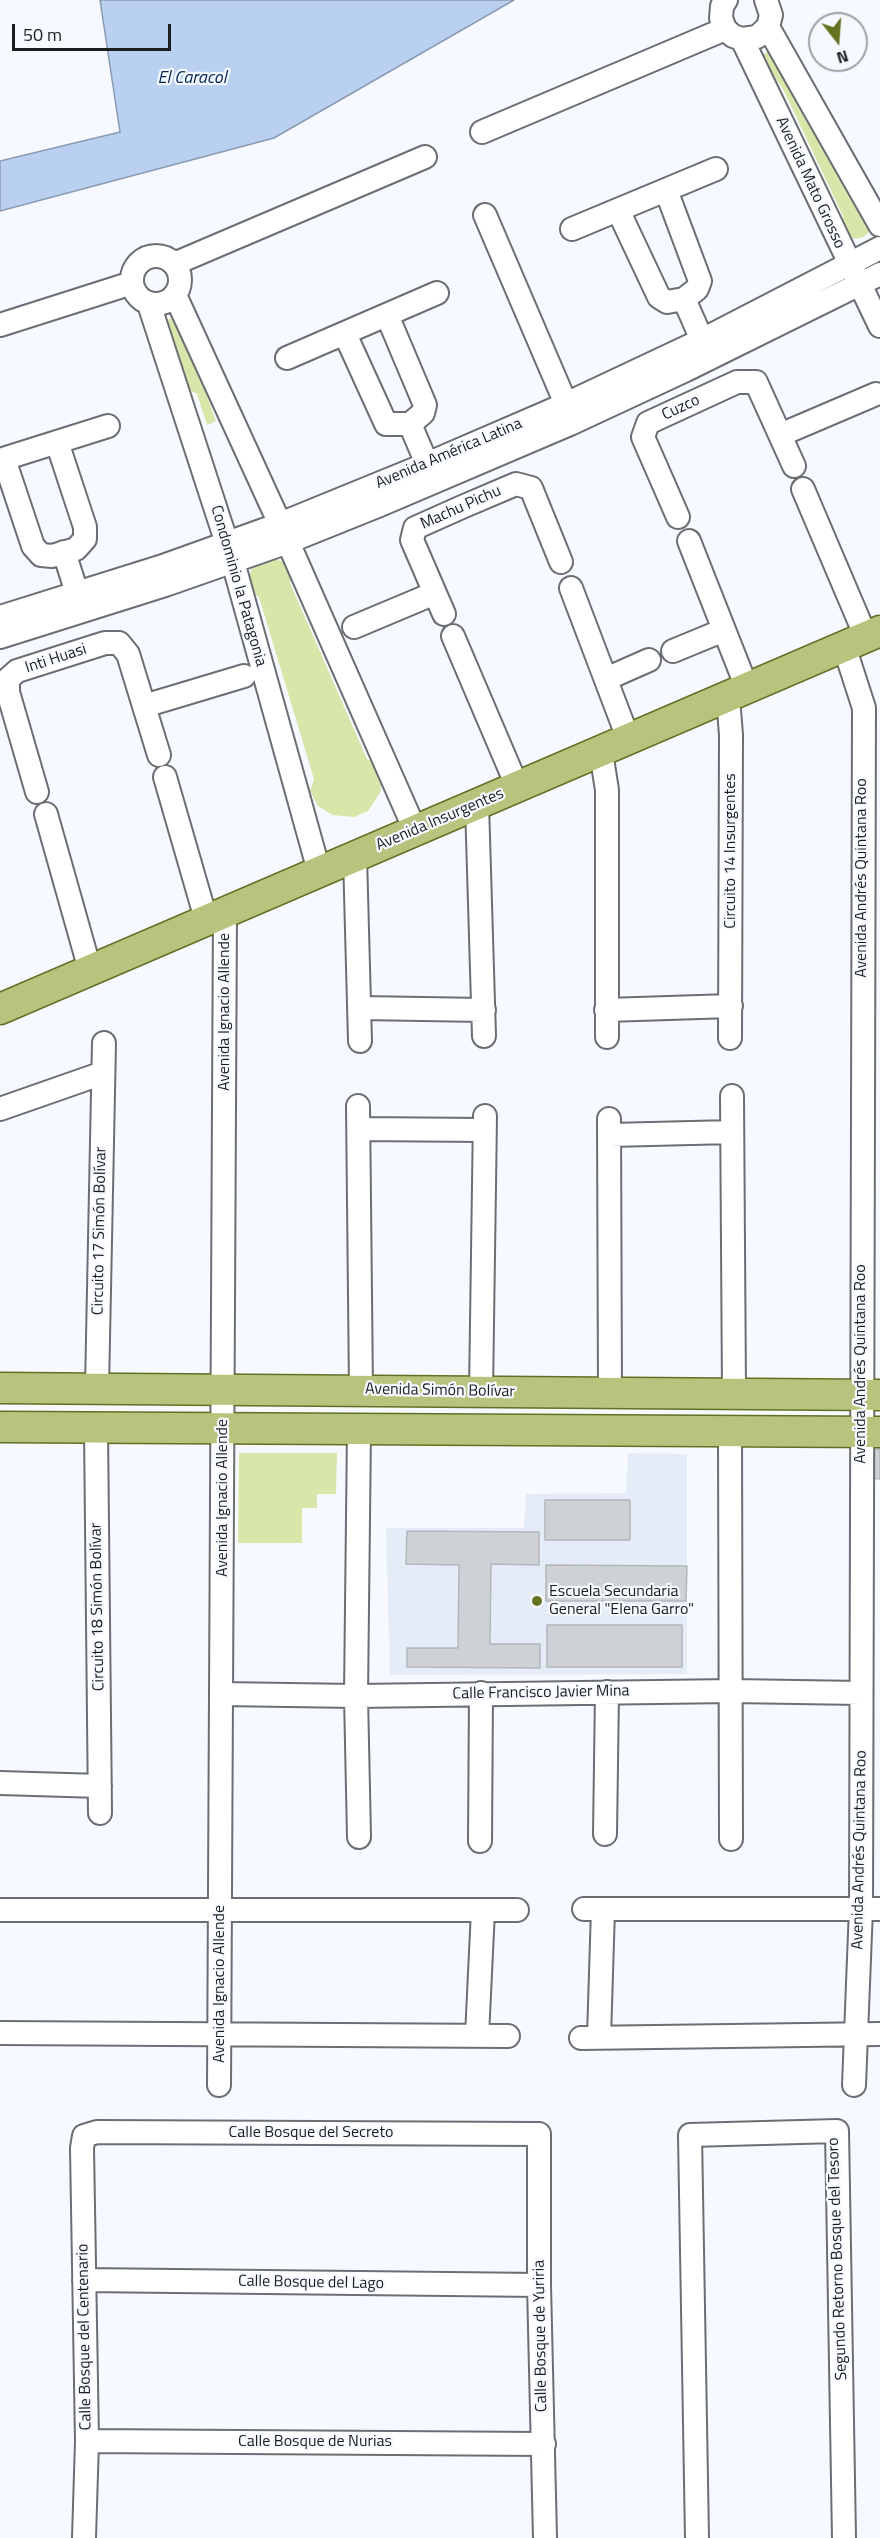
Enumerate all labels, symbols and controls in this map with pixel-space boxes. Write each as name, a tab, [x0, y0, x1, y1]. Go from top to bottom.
scale bar	[15, 12, 174, 50]
north arrow	[808, 12, 868, 72]
text: 50 m	[23, 21, 62, 48]
text: N	[834, 44, 851, 70]
water label: El Caracol	[157, 68, 227, 90]
street label: Avenida Mato Grosso	[771, 114, 849, 252]
street label: Cuzco	[659, 391, 703, 425]
street label: Avenida América Latina	[373, 415, 525, 493]
street label: Machu Pichu	[418, 482, 504, 534]
street label: Condominio la Patagonia	[206, 503, 270, 669]
street label: Inti Huasi	[23, 640, 89, 678]
street label: Circuito 14 Insurgentes	[721, 773, 741, 929]
street label: Avenida Andrés Quintana Roo	[852, 778, 872, 978]
street label: Avenida Insurgentes	[373, 784, 507, 856]
street label: Avenida Ignacio Allende	[215, 933, 235, 1091]
street label: Circuito 17 Simón Bolívar	[89, 1147, 111, 1315]
street label: Avenida Andrés Quintana Roo	[851, 1264, 871, 1464]
street label: Avenida Simón Bolívar	[365, 1380, 515, 1402]
street label: Avenida Ignacio Allende	[213, 1419, 233, 1577]
street label: Circuito 18 Simón Bolívar	[87, 1523, 109, 1691]
place label: Escuela Secundaria General "Elena Garro"	[549, 1582, 694, 1620]
marker: Escuela Secundaria General "Elena Garro"	[530, 1594, 544, 1608]
street label: Calle Francisco Javier Mina	[452, 1682, 630, 1704]
street label: Avenida Andrés Quintana Roo	[849, 1750, 871, 1950]
street label: Avenida Ignacio Allende	[210, 1905, 230, 2063]
street label: Calle Bosque del Secreto	[229, 2123, 393, 2143]
street label: Segundo Retorno Bosque del Tesoro	[824, 2137, 852, 2381]
street label: Calle Bosque del Centenario	[74, 2244, 96, 2430]
street label: Calle Bosque de Yuriria	[530, 2260, 552, 2412]
street label: Calle Bosque del Lago	[238, 2272, 384, 2294]
street label: Calle Bosque de Nurias	[238, 2432, 392, 2452]

